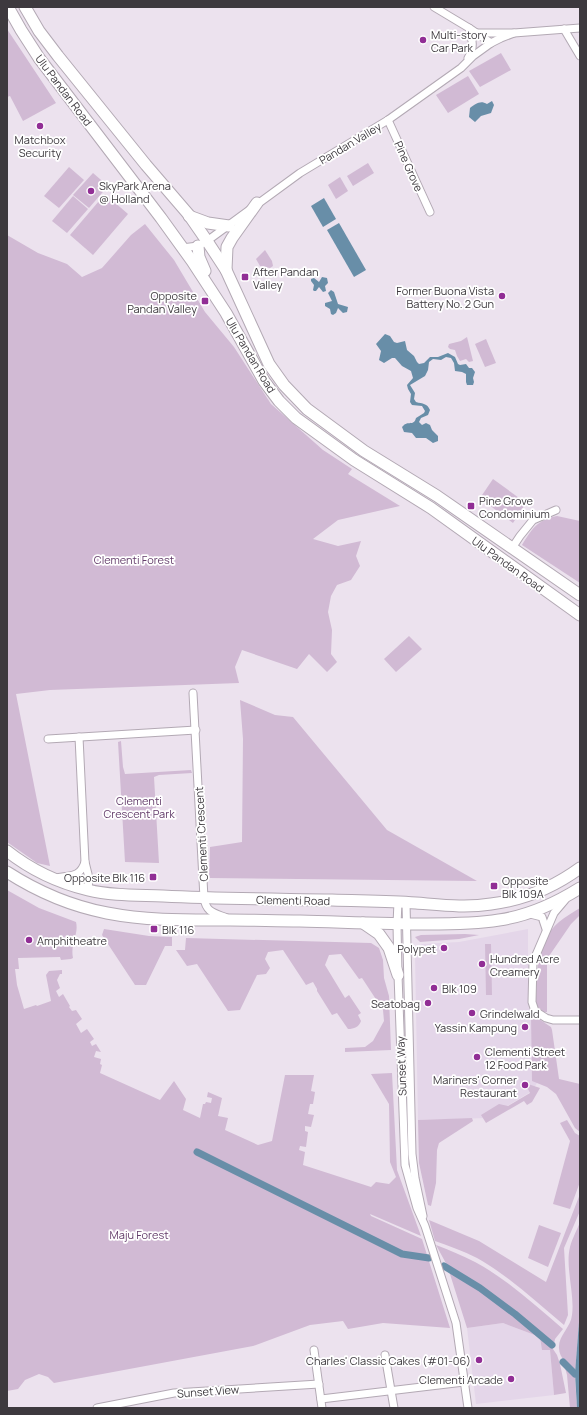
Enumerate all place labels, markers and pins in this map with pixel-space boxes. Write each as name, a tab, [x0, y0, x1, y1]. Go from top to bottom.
place label: Multi-story Car Park	[431, 27, 487, 55]
marker: Multi-story Car Park	[418, 35, 428, 45]
marker: Matchbox Security	[35, 121, 45, 131]
place label: Matchbox Security	[15, 132, 66, 160]
place label: SkyPark Arena @ Holland	[99, 178, 171, 206]
marker: SkyPark Arena @ Holland	[86, 186, 96, 196]
place label: After Pandan Valley	[253, 264, 319, 292]
marker: After Pandan Valley	[240, 272, 250, 282]
place label: Former Buona Vista Battery No. 2 Gun	[396, 283, 494, 311]
place label: Opposite Pandan Valley	[127, 288, 198, 316]
marker: Former Buona Vista Battery No. 2 Gun	[497, 291, 507, 301]
marker: Opposite Pandan Valley	[200, 296, 210, 306]
place label: Pine Grove Condominium	[479, 493, 550, 521]
marker: Pine Grove Condominium	[466, 501, 476, 511]
place label: Opposite Blk 116	[64, 870, 145, 885]
marker: Opposite Blk 116	[148, 872, 158, 882]
place label: Opposite Blk 109A	[502, 873, 549, 901]
marker: Opposite Blk 109A	[489, 881, 499, 891]
place label: Blk 116	[162, 922, 195, 937]
marker: Blk 116	[149, 924, 159, 934]
place label: Amphitheatre	[37, 933, 108, 948]
marker: Amphitheatre	[24, 935, 34, 945]
place label: Polypet	[397, 941, 436, 956]
marker: Polypet	[439, 943, 449, 953]
place label: Hundred Acre Creamery	[490, 951, 560, 979]
marker: Hundred Acre Creamery	[477, 959, 487, 969]
place label: Blk 109	[442, 981, 477, 996]
marker: Blk 109	[429, 983, 439, 993]
place label: Seatobag	[371, 996, 420, 1011]
marker: Seatobag	[423, 998, 433, 1008]
place label: Grindelwald	[480, 1006, 540, 1021]
marker: Grindelwald	[467, 1008, 477, 1018]
place label: Yassin Kampung	[435, 1020, 517, 1035]
marker: Yassin Kampung	[520, 1022, 530, 1032]
place label: Clementi Street 12 Food Park	[485, 1044, 565, 1072]
marker: Clementi Street 12 Food Park	[472, 1052, 482, 1062]
place label: Mariners' Corner Restaurant	[433, 1072, 517, 1100]
marker: Mariners' Corner Restaurant	[520, 1080, 530, 1090]
place label: Charles' Classic Cakes (#01-06)	[306, 1353, 471, 1368]
marker: Charles' Classic Cakes (#01-06)	[474, 1355, 484, 1365]
place label: Clementi Arcade	[419, 1372, 504, 1387]
marker: Clementi Arcade	[506, 1374, 516, 1384]

